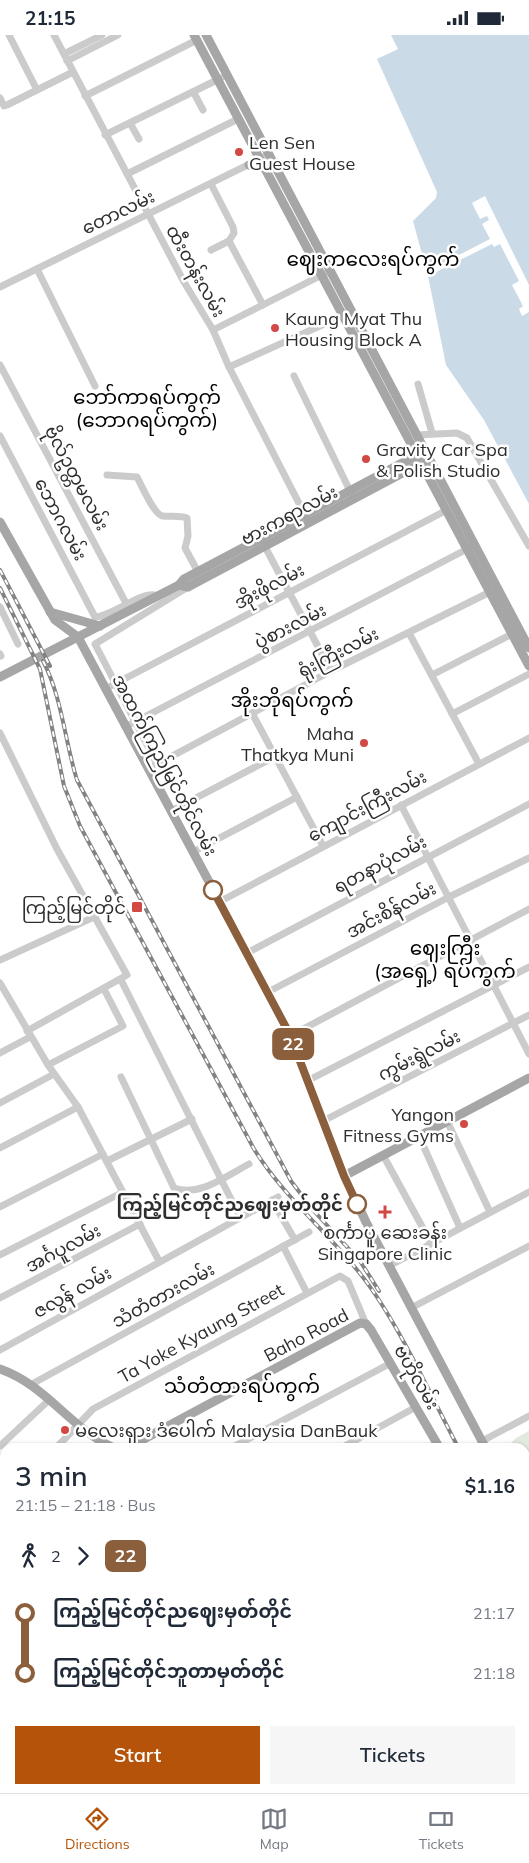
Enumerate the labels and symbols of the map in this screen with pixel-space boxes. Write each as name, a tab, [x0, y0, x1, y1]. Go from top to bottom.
place label: Len Sen Guest House	[249, 131, 355, 175]
marker: Len Sen Guest House	[233, 146, 245, 158]
street label: တောလမ်း	[77, 184, 158, 239]
street label: ထီးတန်းလမ်း	[158, 220, 233, 323]
district label: ဈေးကလေးရပ်ကွက်	[286, 245, 460, 275]
place label: Kaung Myat Thu Housing Block A	[285, 307, 422, 351]
marker: Kaung Myat Thu Housing Block A	[269, 322, 281, 334]
district label: ဘော်ကာရပ်ကွက် (ဘောဂရပ်ကွက်)	[73, 383, 221, 436]
street label: ဗိုလ်ဥတ္တမလမ်း	[36, 421, 116, 536]
place label: Gravity Car Spa & Polish Studio	[376, 438, 508, 482]
marker: Gravity Car Spa & Polish Studio	[360, 453, 372, 465]
street label: ဘောဂလမ်း	[30, 473, 93, 564]
street label: ဗားကရာလမ်း	[236, 479, 343, 554]
street label: အိုးဖိုလမ်း	[229, 556, 310, 618]
street label: ပွဲစားလမ်း	[250, 597, 332, 657]
street label: ရုံးကြီးလမ်း	[293, 620, 384, 686]
street label: အထက်ကြည်မြင်တိုင်လမ်း	[104, 669, 224, 862]
district label: အိုးဘိုရပ်ကွက်	[230, 686, 354, 717]
place label: Maha Thatkya Muni	[241, 722, 354, 766]
marker: Maha Thatkya Muni	[358, 737, 370, 749]
street label: ကျောင်းကြီးလမ်း	[303, 763, 432, 851]
street label: ရတနာပုံလမ်း	[329, 829, 432, 902]
street label: အင်းစိန်လမ်း	[341, 875, 442, 947]
unlabelled marker	[203, 880, 223, 900]
place label: ကြည့်မြင်တိုင်	[22, 894, 126, 923]
marker: ကြည့်မြင်တိုင်	[130, 900, 144, 914]
district label: ဈေးကြီး (အရှေ့) ရပ်ကွက်	[374, 934, 516, 988]
street label: ကွမ်းရွဲလမ်း	[373, 1024, 466, 1089]
line badge: 22	[270, 1028, 316, 1060]
place label: Yangon Fitness Gyms	[343, 1103, 454, 1147]
marker: Yangon Fitness Gyms	[458, 1118, 470, 1130]
place label: ကြည့်မြင်တိုင်ညဈေးမှတ်တိုင်	[117, 1193, 343, 1219]
marker: ကြည့်မြင်တိုင်ညဈေးမှတ်တိုင်	[347, 1194, 367, 1214]
marker: စင်္ကာပူ ဆေးခန်း Singapore Clinic	[378, 1205, 392, 1219]
street label: အင်္ဂပူလမ်း	[21, 1218, 107, 1281]
place label: စင်္ကာပူ ဆေးခန်း Singapore Clinic	[318, 1220, 452, 1265]
street label: သံတံတားလမ်း	[107, 1256, 218, 1333]
street label: ဇလွန် လမ်း	[28, 1260, 117, 1326]
street label: Ta Yoke Kyaung Street	[114, 1278, 288, 1388]
street label: Baho Road	[260, 1303, 352, 1367]
street label: ဗဟိုလမ်း	[386, 1339, 446, 1416]
district label: သံတံတားရပ်ကွက်	[164, 1372, 320, 1402]
place label: မလေးရှား ဒံပေါက် Malaysia DanBauk	[75, 1418, 378, 1446]
marker: မလေးရှား ဒံပေါက် Malaysia DanBauk	[59, 1424, 71, 1436]

